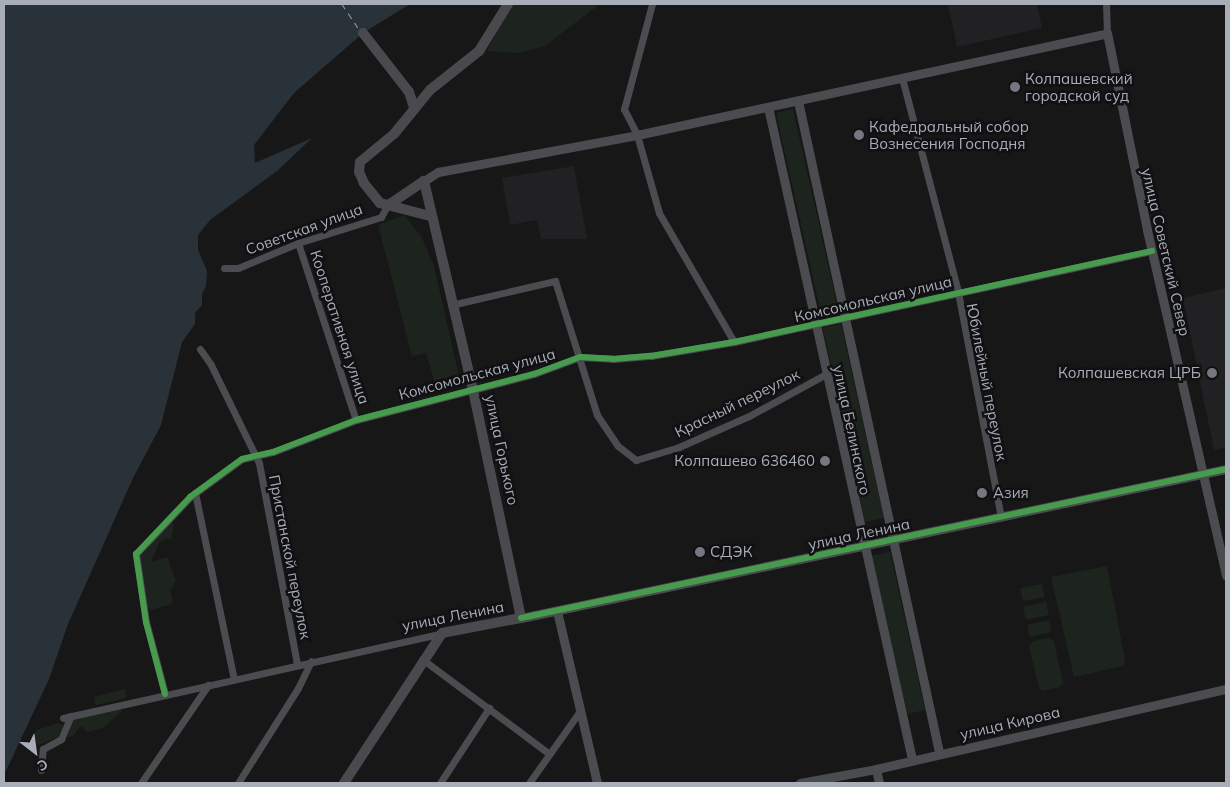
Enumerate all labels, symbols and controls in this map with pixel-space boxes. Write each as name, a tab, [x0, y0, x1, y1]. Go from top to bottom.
place label: Колпашевский городской суд	[1025, 69, 1133, 104]
marker: Колпашевский городской суд	[1009, 81, 1021, 93]
place label: Кафедральный собор Вознесения Господня	[869, 117, 1029, 152]
marker: Кафедральный собор Вознесения Господня	[853, 129, 865, 141]
street label: улица Советский Север	[1138, 166, 1194, 338]
street label: Советская улица	[243, 200, 365, 258]
street label: Кооперативная улица	[307, 248, 373, 406]
street label: Комсомольская улица	[792, 272, 954, 326]
street label: Юбилейный переулок	[963, 302, 1011, 462]
street label: Комсомольская улица	[397, 344, 557, 404]
street label: улица Белинского	[829, 363, 875, 497]
place label: Колпашевская ЦРБ	[1058, 364, 1201, 382]
street label: Красный переулок	[672, 365, 802, 441]
marker: Колпашевская ЦРБ	[1205, 366, 1219, 380]
street label: улица Горького	[482, 393, 522, 507]
place label: Колпашево 636460	[674, 452, 815, 470]
marker: Колпашево 636460	[819, 455, 831, 467]
street label: Пристанской переулок	[265, 473, 315, 641]
place label: Азия	[993, 484, 1029, 502]
marker: Азия	[975, 486, 989, 500]
street label: улица Ленина	[807, 514, 911, 554]
place label: СДЭК	[710, 543, 752, 561]
marker: СДЭК	[694, 546, 706, 558]
street label: улица Ленина	[401, 597, 505, 635]
street label: улица Кирова	[958, 703, 1062, 743]
north arrow	[10, 727, 60, 777]
text: С	[34, 755, 51, 775]

